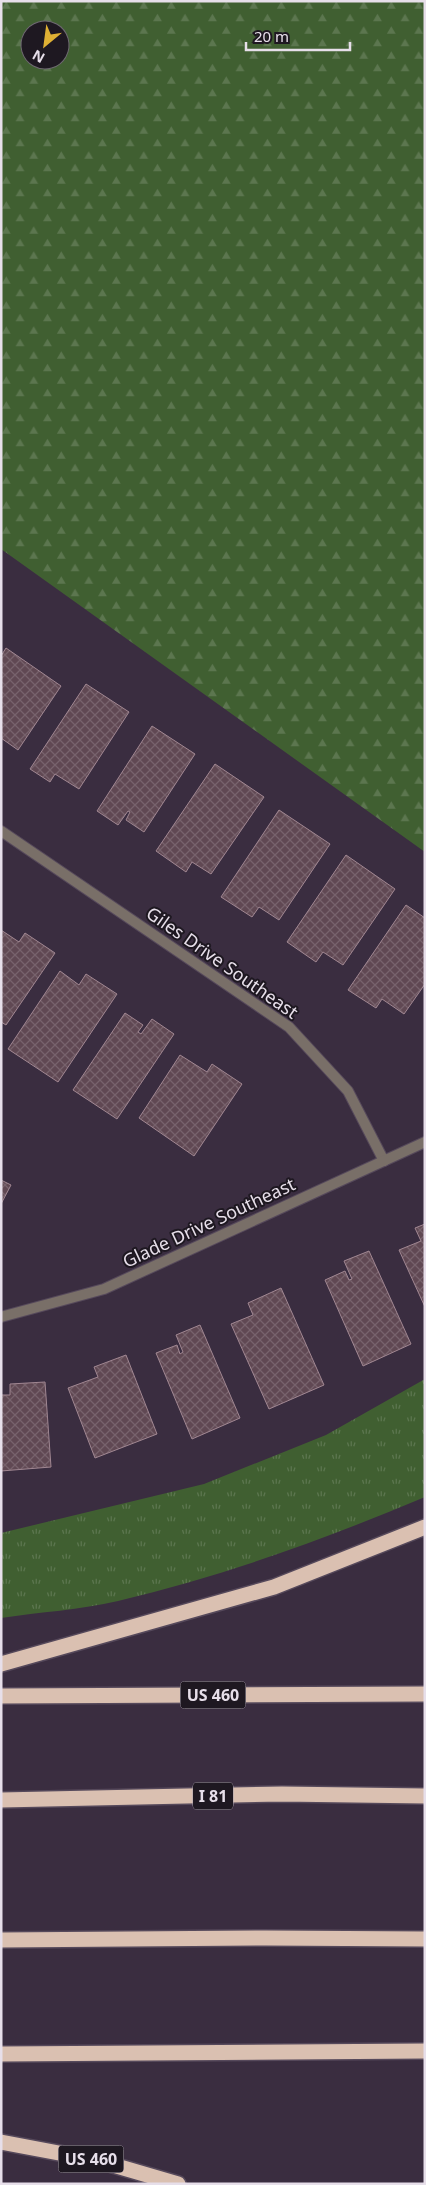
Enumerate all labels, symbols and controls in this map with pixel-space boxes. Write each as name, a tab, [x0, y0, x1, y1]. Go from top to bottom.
north arrow	[20, 20, 70, 70]
scale bar	[246, 20, 350, 52]
text: 20 m	[254, 26, 289, 46]
text: N	[29, 46, 48, 68]
street label: Giles Drive Southeast	[142, 901, 304, 1024]
street label: Glade Drive Southeast	[118, 1171, 299, 1273]
road number: US 460	[180, 1682, 246, 1708]
road number: I 81	[193, 1782, 233, 1810]
road number: US 460	[58, 2146, 124, 2172]

